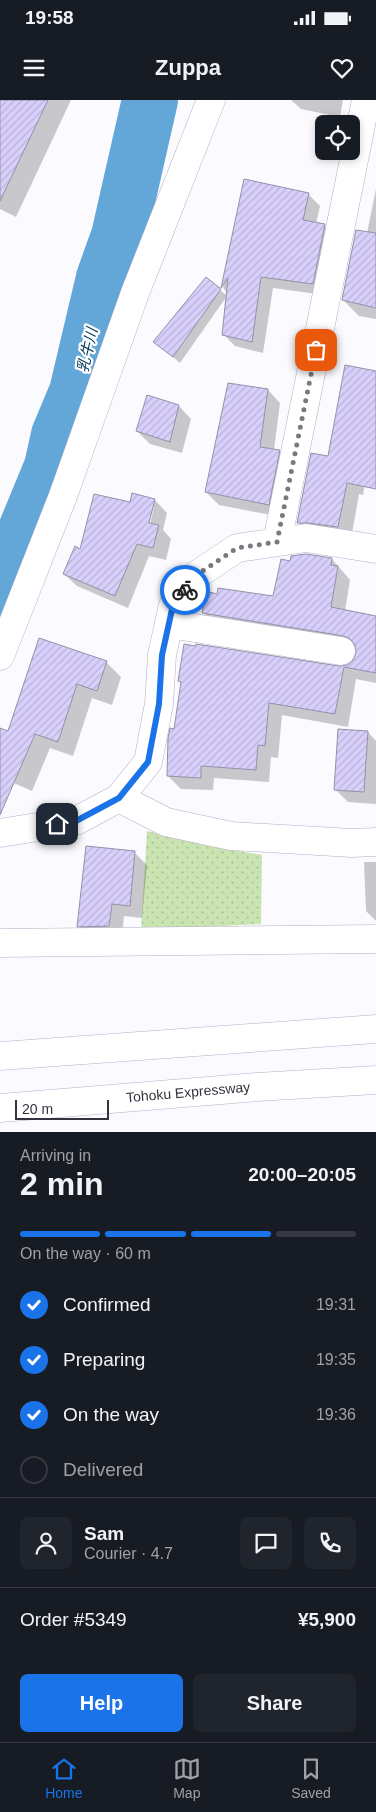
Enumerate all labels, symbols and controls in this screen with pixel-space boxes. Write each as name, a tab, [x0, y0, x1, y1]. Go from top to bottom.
text: 19:58	[25, 7, 74, 28]
icon: menu	[20, 54, 48, 82]
icon: heart	[328, 54, 356, 82]
text: Zuppa	[155, 55, 221, 80]
map controls	[315, 115, 360, 160]
button: locate	[315, 115, 360, 160]
water label: 乳牛川	[74, 324, 101, 374]
pin	[295, 329, 337, 371]
icon: bag	[302, 336, 330, 364]
courier	[160, 565, 210, 615]
icon: bike	[171, 576, 199, 604]
pin	[36, 803, 78, 845]
icon: home	[43, 810, 71, 838]
street label: Tohoku Expressway	[125, 1079, 251, 1105]
scale bar	[15, 1097, 109, 1120]
text: 20 m	[22, 1101, 53, 1117]
text: Arriving in	[20, 1147, 91, 1164]
text: 20:00–20:05	[248, 1164, 356, 1185]
text: 2 min	[20, 1166, 104, 1202]
text: On the way · 60 m	[20, 1245, 151, 1262]
icon: check	[20, 1291, 48, 1319]
text: Confirmed	[63, 1294, 151, 1315]
text: 19:31	[316, 1296, 356, 1313]
icon: check	[20, 1346, 48, 1374]
text: Preparing	[63, 1349, 145, 1370]
text: 19:35	[316, 1351, 356, 1368]
icon: check	[20, 1401, 48, 1429]
text: On the way	[63, 1404, 159, 1425]
text: 19:36	[316, 1406, 356, 1423]
text: Delivered	[63, 1459, 143, 1480]
button: person	[20, 1517, 72, 1569]
button: chat	[240, 1517, 292, 1569]
button: phone	[304, 1517, 356, 1569]
text: Sam	[84, 1523, 124, 1544]
text: Courier · 4.7	[84, 1545, 173, 1562]
text: Order #5349	[20, 1609, 127, 1630]
text: ¥5,900	[298, 1609, 356, 1630]
button: Help	[20, 1674, 183, 1732]
button: Share	[193, 1674, 356, 1732]
tab: Home	[45, 1755, 83, 1801]
tab: Map	[173, 1755, 201, 1801]
tab: Saved	[291, 1755, 331, 1801]

